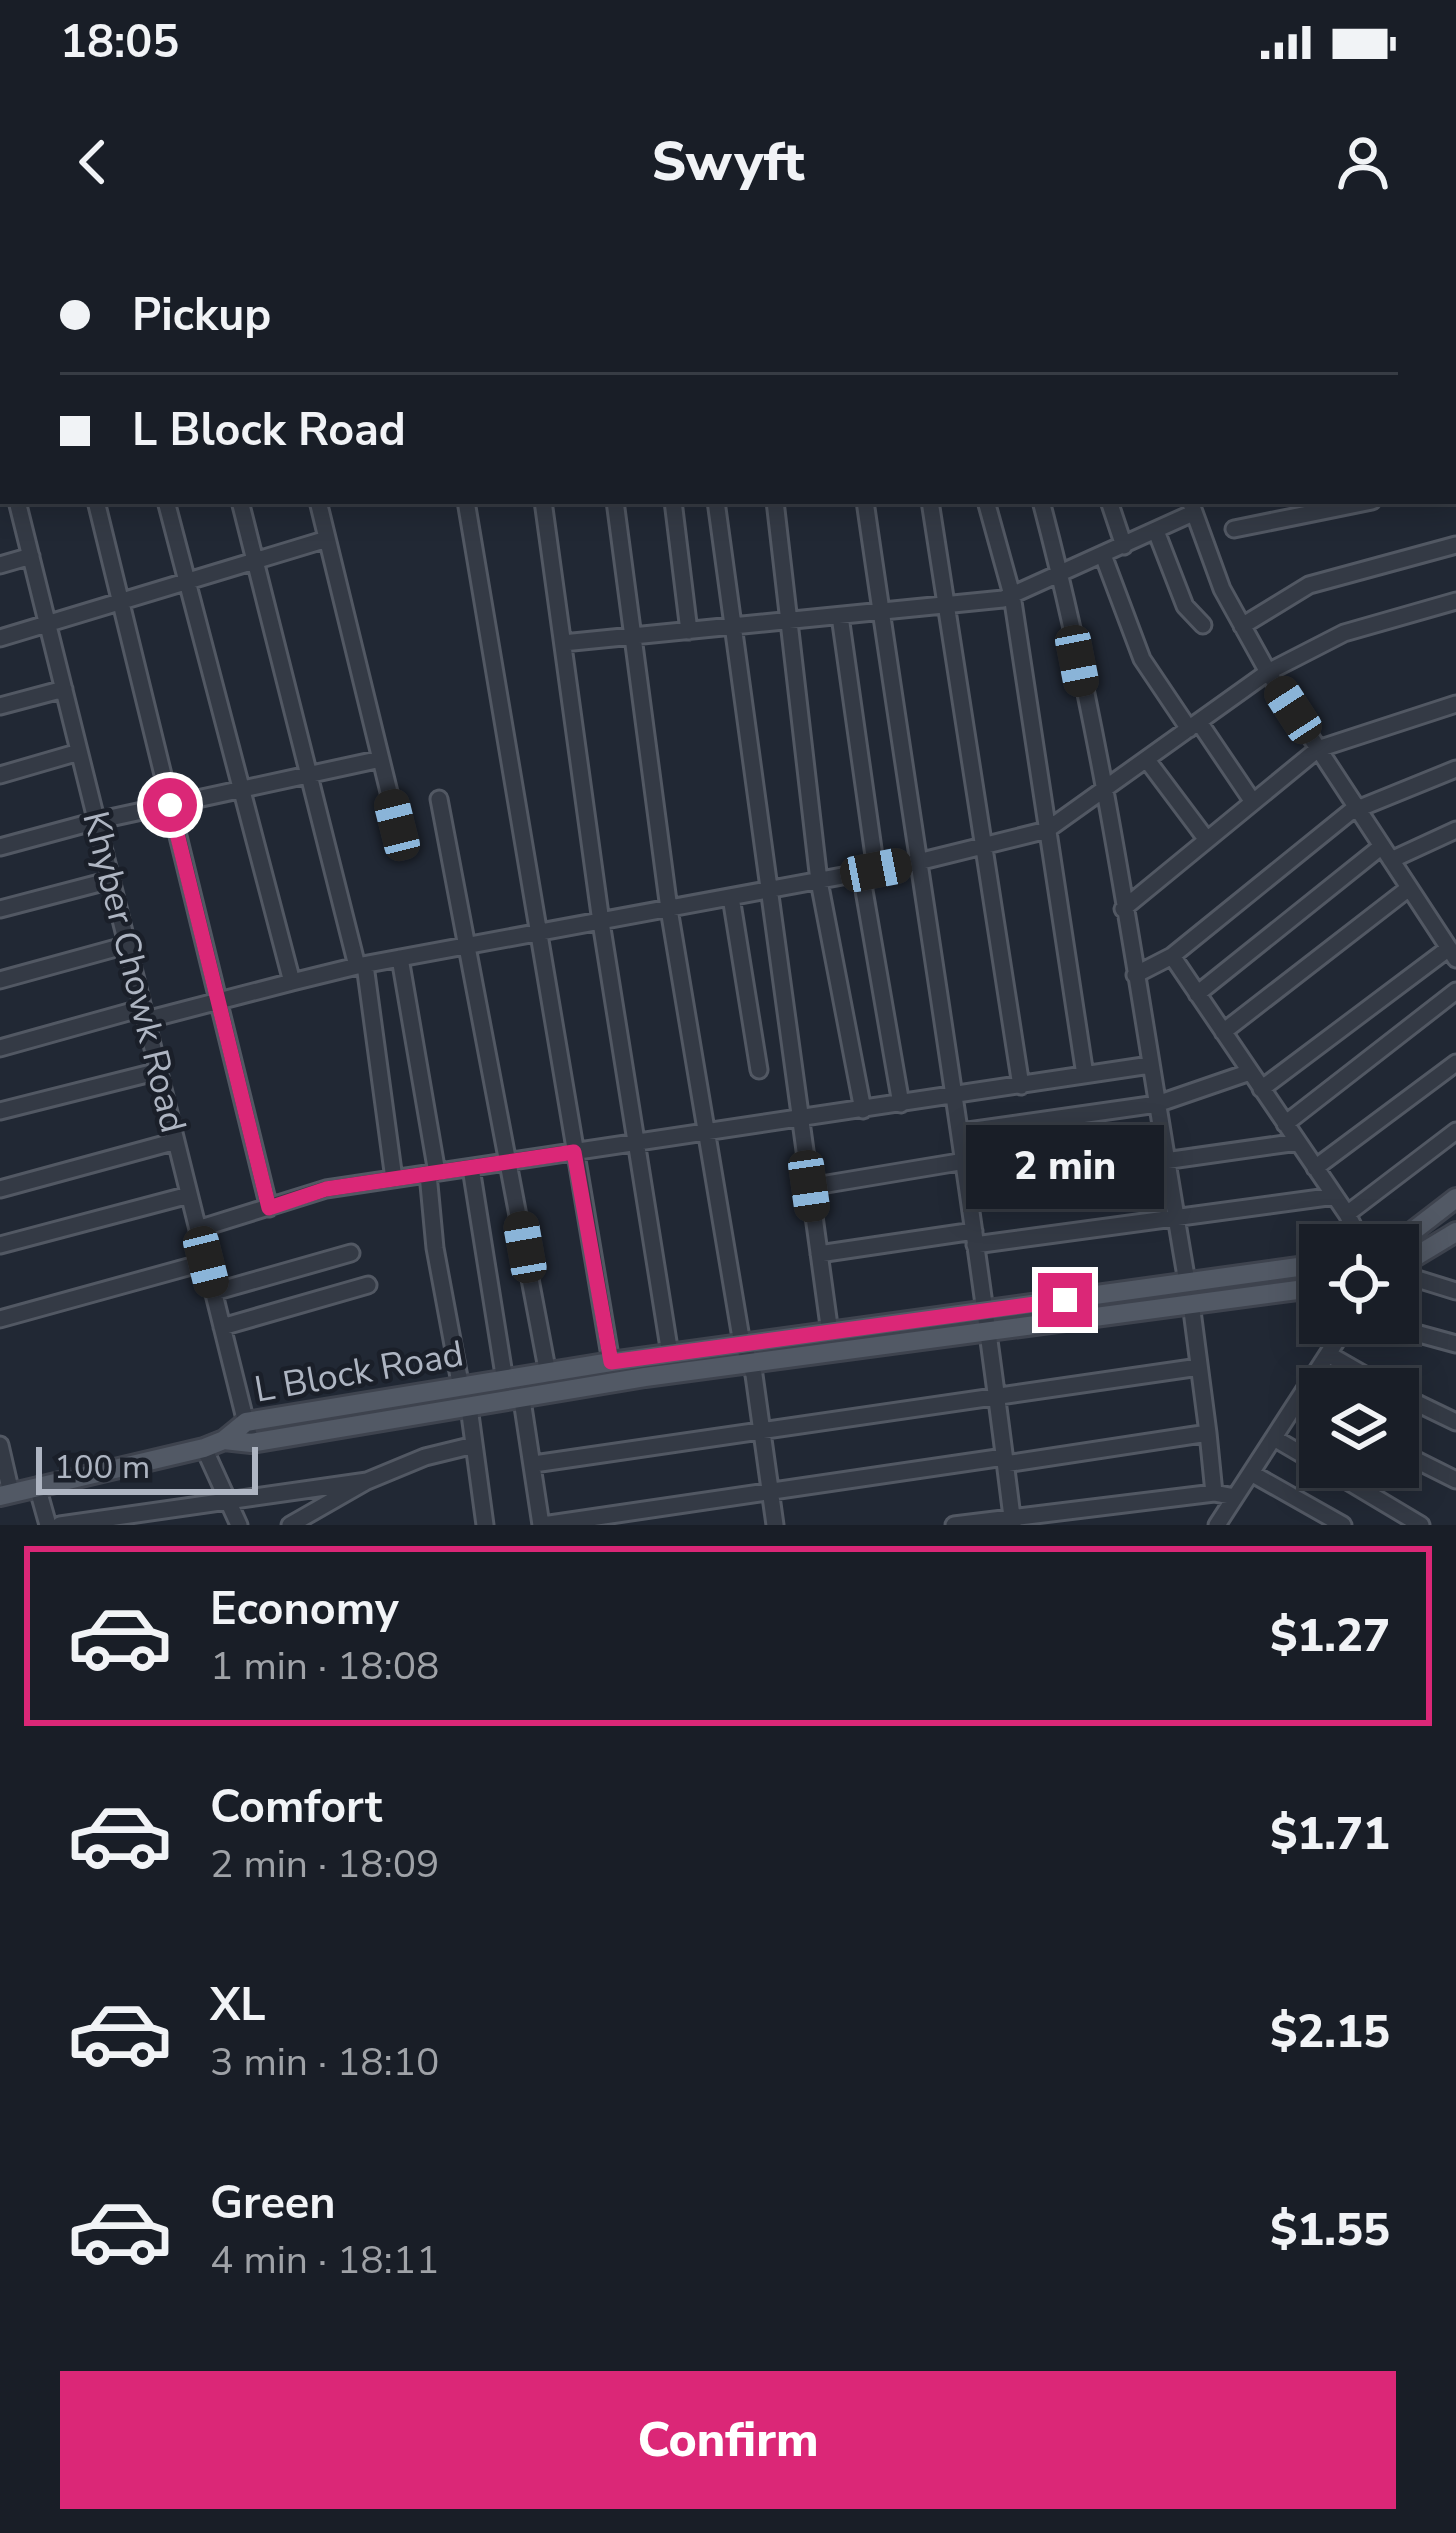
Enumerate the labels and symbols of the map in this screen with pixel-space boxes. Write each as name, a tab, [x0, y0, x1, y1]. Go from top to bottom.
car	[1052, 622, 1102, 700]
car	[1258, 670, 1328, 750]
route start	[143, 778, 197, 832]
car	[371, 786, 423, 864]
street label: Khyber Chowk Road	[70, 806, 198, 1138]
car	[837, 845, 915, 895]
callout: 2 min	[966, 1126, 1164, 1210]
car	[786, 1148, 832, 1224]
car	[501, 1208, 549, 1286]
car	[180, 1223, 232, 1301]
route end	[1038, 1273, 1092, 1327]
street label: L Block Road	[251, 1330, 467, 1414]
scale bar	[36, 1441, 258, 1494]

